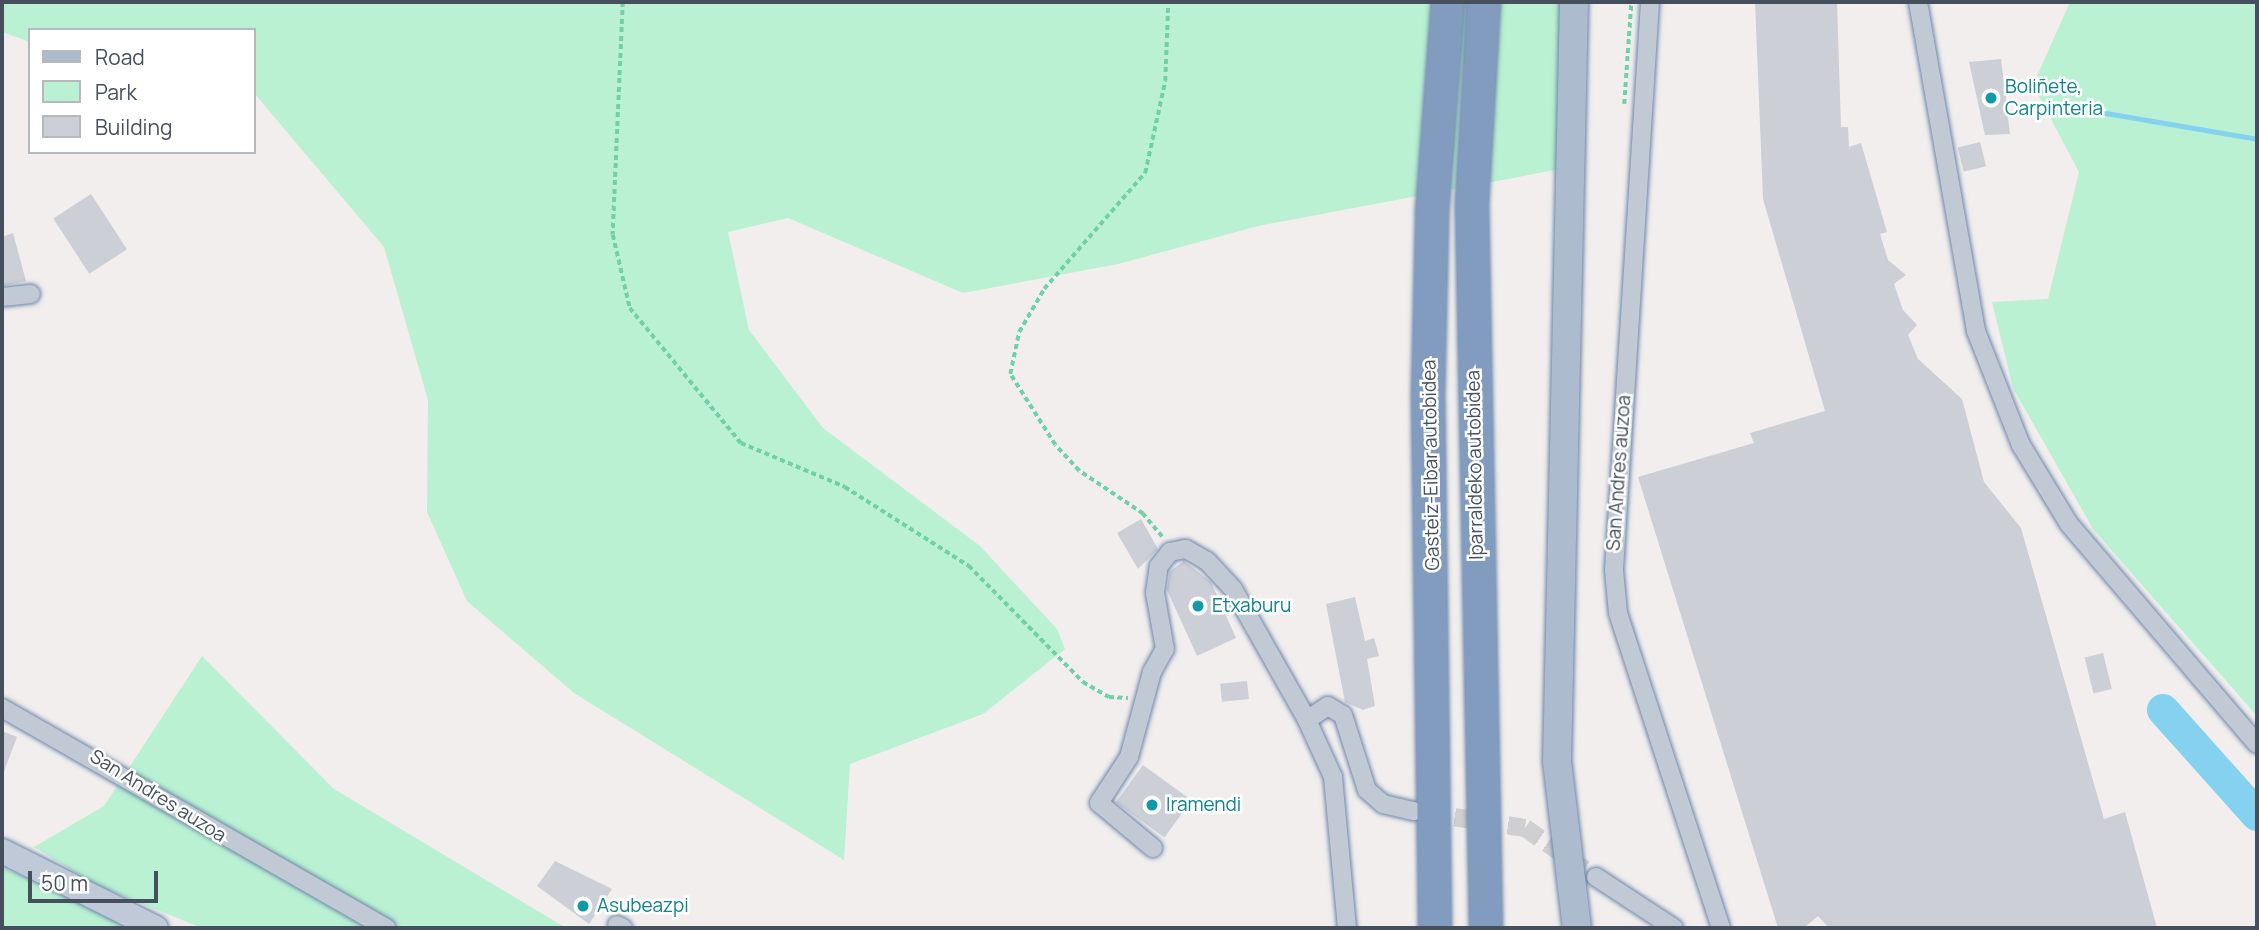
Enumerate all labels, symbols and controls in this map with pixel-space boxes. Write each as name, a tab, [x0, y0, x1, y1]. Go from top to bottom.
legend	[28, 28, 256, 154]
text: Road	[95, 43, 145, 71]
place label: Boliñete, Carpinteria	[2005, 76, 2103, 120]
text: Park	[95, 78, 137, 106]
marker: Boliñete, Carpinteria	[1983, 90, 1999, 106]
text: Building	[95, 113, 172, 141]
street label: Gasteiz-Eibar autobidea	[1418, 359, 1444, 571]
street label: Iparraldeko autobidea	[1462, 370, 1488, 560]
street label: San Andres auzoa	[1602, 394, 1636, 552]
place label: Etxaburu	[1212, 595, 1291, 617]
marker: Etxaburu	[1190, 598, 1206, 614]
street label: San Andres auzoa	[86, 745, 230, 847]
place label: Iramendi	[1166, 794, 1241, 816]
marker: Iramendi	[1144, 797, 1160, 813]
scale bar	[32, 856, 161, 900]
text: 50 m	[41, 869, 88, 897]
place label: Asubeazpi	[597, 895, 689, 917]
marker: Asubeazpi	[575, 898, 591, 914]

